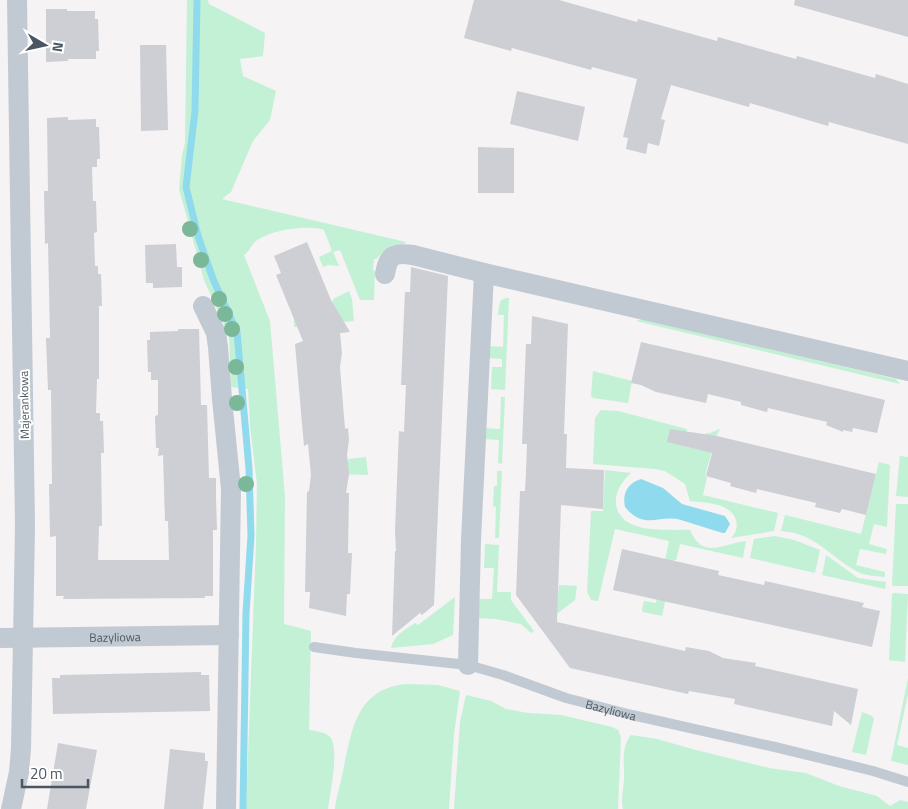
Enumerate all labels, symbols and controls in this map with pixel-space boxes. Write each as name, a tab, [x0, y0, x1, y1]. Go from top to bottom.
north arrow	[20, 20, 70, 70]
text: N	[47, 41, 69, 54]
street label: Majerankowa	[14, 371, 34, 439]
street label: Bazyliowa	[89, 627, 141, 646]
street label: Bazyliowa	[584, 694, 638, 725]
scale bar	[22, 756, 89, 788]
text: 20 m	[30, 762, 63, 785]

